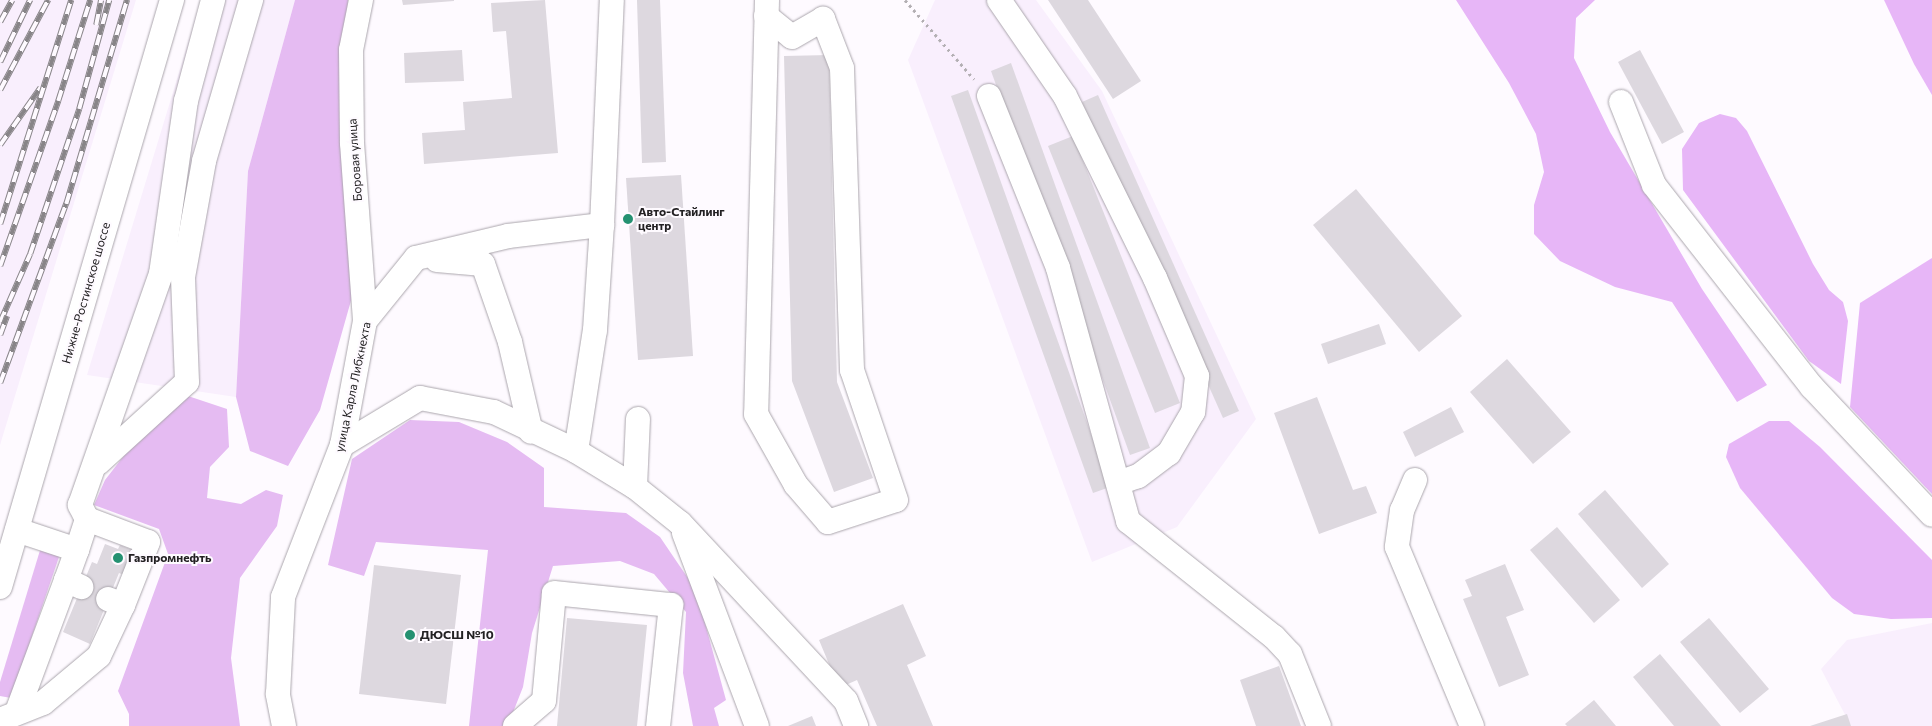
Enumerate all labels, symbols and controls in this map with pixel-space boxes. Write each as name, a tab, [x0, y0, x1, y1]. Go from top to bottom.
street label: Боровая улица	[345, 118, 365, 202]
place label: Авто-Стайлинг центр	[638, 205, 725, 233]
marker: Авто-Стайлинг центр	[622, 213, 634, 225]
street label: Нижне-Ростинское шоссе	[59, 221, 113, 365]
street label: улица Карла Либкнехта	[332, 321, 374, 453]
place label: Газпромнефть	[128, 551, 211, 565]
marker: Газпромнефть	[112, 552, 124, 564]
place label: ДЮСШ №10	[420, 628, 494, 642]
marker: ДЮСШ №10	[404, 629, 416, 641]

